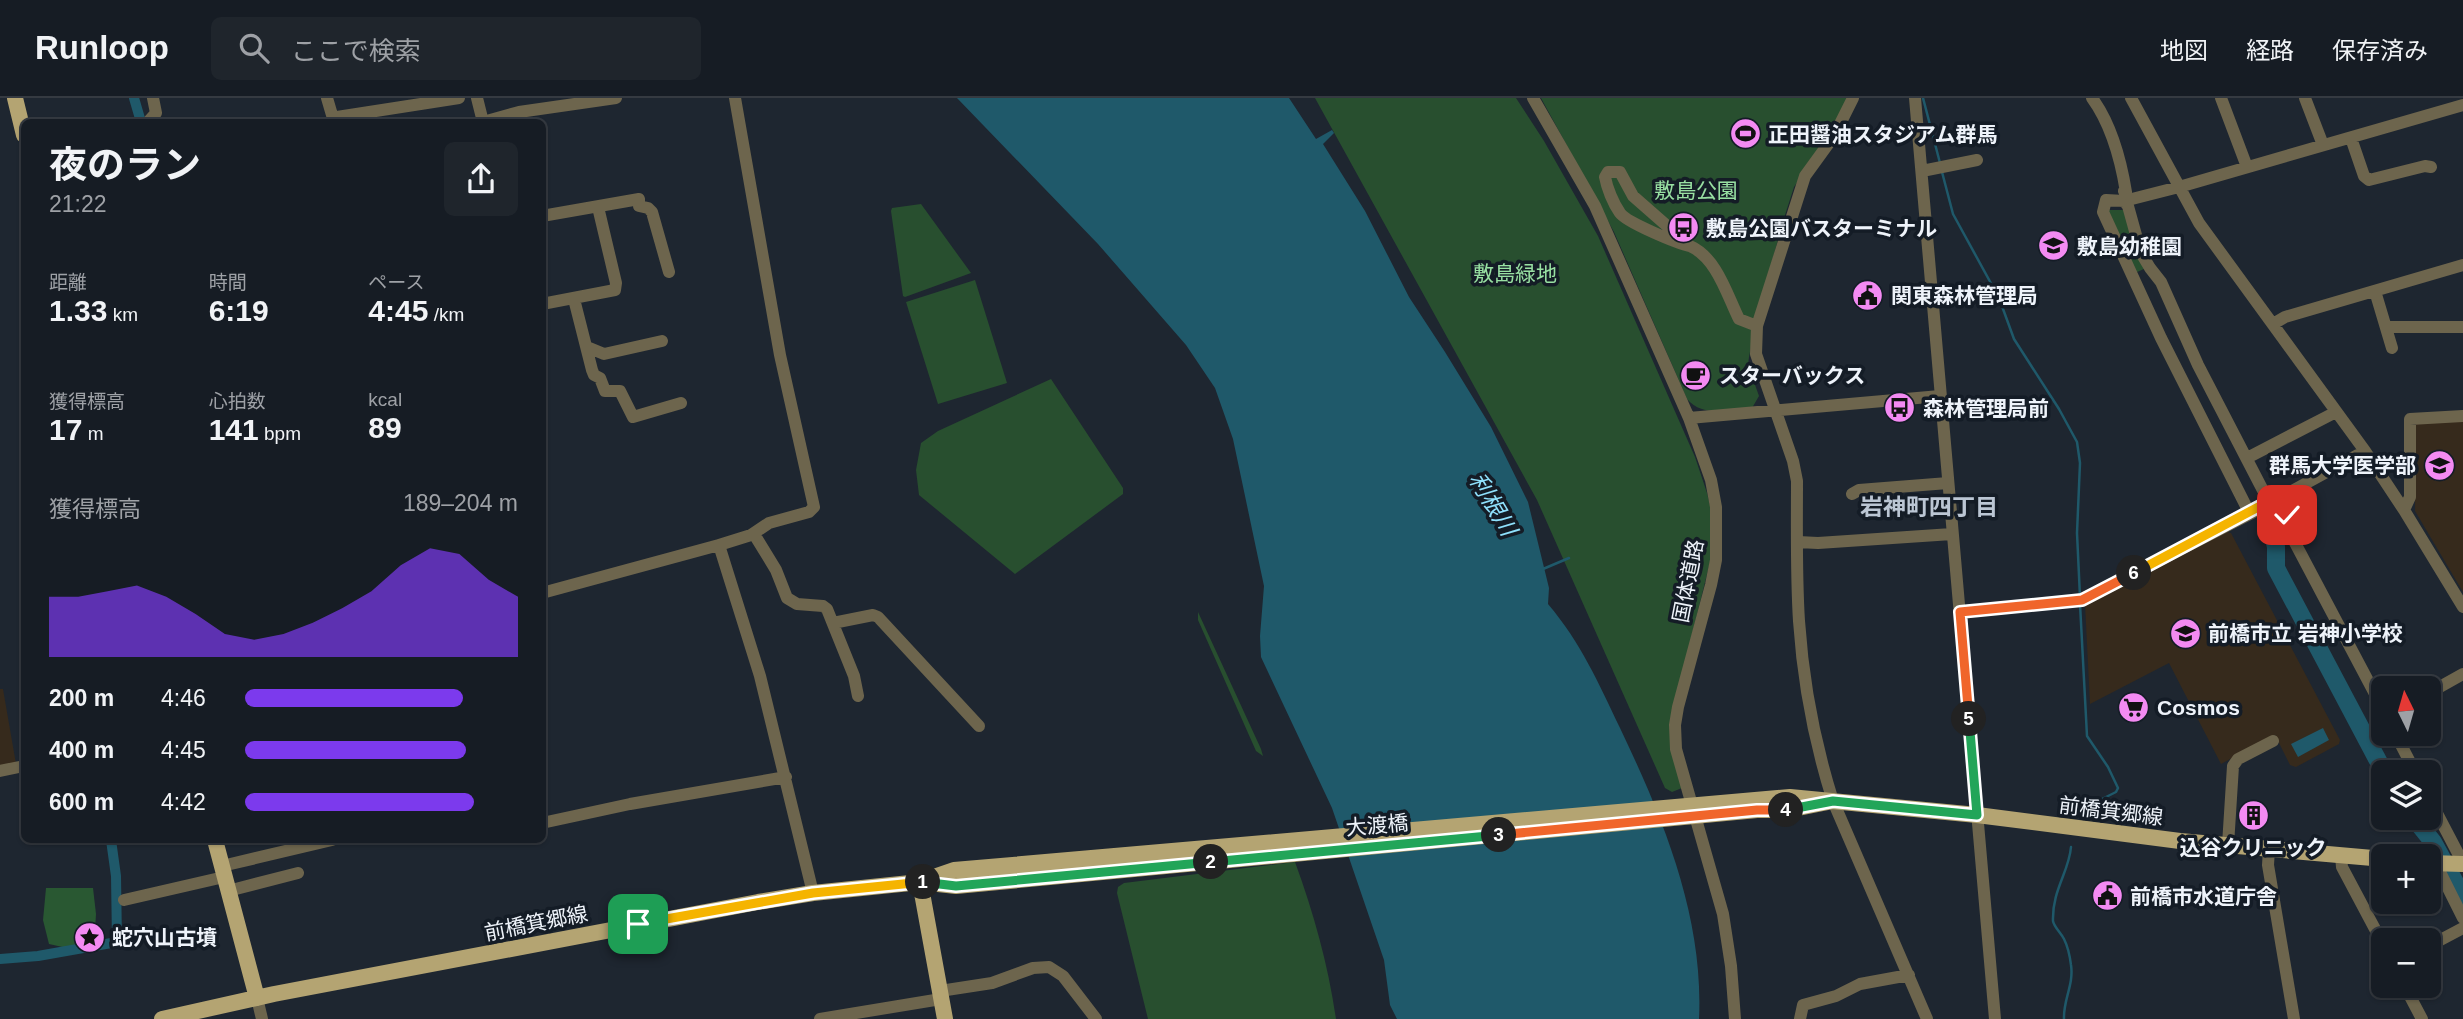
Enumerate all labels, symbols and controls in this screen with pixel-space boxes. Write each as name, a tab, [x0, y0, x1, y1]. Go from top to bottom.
search box	[211, 17, 701, 80]
text: Runloop	[35, 29, 169, 66]
icon: search	[235, 29, 273, 67]
text: ここで検索	[291, 36, 421, 66]
text: 地図	[2160, 37, 2208, 64]
text: 経路	[2246, 37, 2294, 64]
text: 保存済み	[2332, 37, 2428, 64]
sports icon: 正田醤油スタジアム群馬	[1728, 117, 1762, 151]
place label: 正田醤油スタジアム群馬	[1768, 123, 1998, 146]
button: share	[444, 142, 518, 216]
text: 夜のラン	[49, 144, 201, 186]
park label: 敷島公園	[1654, 179, 1738, 202]
text: 21:22	[49, 191, 107, 217]
bus stop icon: 敷島公園バスターミナル	[1666, 211, 1700, 245]
place label: 敷島公園バスターミナル	[1706, 217, 1937, 240]
school or university icon: 敷島幼稚園	[2037, 229, 2071, 263]
place label: 敷島幼稚園	[2077, 235, 2182, 258]
park label: 敷島緑地	[1473, 262, 1557, 285]
text: 距離	[49, 272, 87, 293]
text: 時間	[209, 272, 247, 293]
text: ペース	[368, 272, 424, 293]
public building icon: 関東森林管理局	[1851, 278, 1885, 312]
place label: 関東森林管理局	[1891, 284, 2038, 307]
text: 1.33	[49, 294, 107, 327]
text: 6:19	[209, 294, 269, 327]
text: 4:45	[368, 294, 428, 327]
text: km	[107, 304, 138, 325]
text: /km	[428, 304, 464, 325]
cafe icon: スターバックス	[1679, 358, 1713, 392]
place label: スターバックス	[1719, 364, 1865, 387]
text: kcal	[368, 389, 402, 410]
text: 獲得標高	[49, 391, 125, 412]
text: 心拍数	[209, 391, 266, 412]
bus stop icon: 森林管理局前	[1883, 391, 1917, 425]
place label: 森林管理局前	[1923, 397, 2049, 420]
text: 89	[368, 411, 402, 444]
text: 17	[49, 413, 82, 446]
text: 141	[209, 413, 259, 446]
text: m	[82, 423, 103, 444]
text: bpm	[259, 423, 301, 444]
school or university icon: 群馬大学医学部	[2422, 448, 2456, 482]
place label: 群馬大学医学部	[2269, 454, 2416, 477]
water label: 利根川	[1464, 468, 1523, 543]
pin	[2257, 485, 2317, 545]
text: 189–204 m	[403, 490, 518, 516]
district label: 岩神町四丁目	[1860, 494, 1998, 520]
text: 獲得標高	[49, 496, 141, 522]
icon: check	[2268, 496, 2306, 534]
street label: 国体道路	[1669, 538, 1707, 624]
pin: 6	[2116, 556, 2152, 590]
text: 6	[2128, 562, 2139, 583]
school or university icon: 前橋市立 岩神小学校	[2168, 616, 2202, 650]
place label: 前橋市立 岩神小学校	[2208, 622, 2403, 645]
north arrow	[2371, 676, 2441, 746]
map controls	[2371, 676, 2441, 998]
text: 200 m	[49, 685, 114, 711]
text: 4:46	[161, 685, 206, 711]
supermarket icon: Cosmos	[2117, 690, 2151, 724]
place label: Cosmos	[2157, 696, 2240, 719]
pin: 5	[1952, 702, 1986, 736]
text: 5	[1963, 708, 1974, 729]
text: 400 m	[49, 737, 114, 763]
text: 4:45	[161, 737, 206, 763]
button: layers	[2371, 760, 2441, 830]
text: 600 m	[49, 789, 114, 815]
text: 4:42	[161, 789, 206, 815]
pin: 4	[1768, 792, 1803, 828]
street label: 前橋箕郷線	[2057, 793, 2165, 829]
building icon: 込谷クリニック	[2236, 798, 2270, 832]
text: 4	[1780, 799, 1791, 820]
street label: 大渡橋	[1345, 811, 1409, 839]
pin: 3	[1482, 818, 1516, 852]
text: 3	[1493, 824, 1504, 845]
place label: 込谷クリニック	[2180, 836, 2327, 859]
pin: 2	[1194, 844, 1228, 880]
button: +	[2371, 844, 2441, 914]
text: 2	[1205, 851, 1216, 872]
pin: 1	[906, 864, 940, 900]
text: 1	[917, 871, 928, 892]
public building icon: 前橋市水道庁舎	[2090, 879, 2124, 913]
place label: 前橋市水道庁舎	[2130, 885, 2277, 908]
pin	[608, 894, 668, 954]
street label: 前橋箕郷線	[482, 902, 590, 944]
icon: arrive	[619, 905, 657, 943]
place icon: 蛇穴山古墳	[72, 920, 106, 954]
place label: 蛇穴山古墳	[112, 926, 217, 949]
button: −	[2371, 928, 2441, 998]

